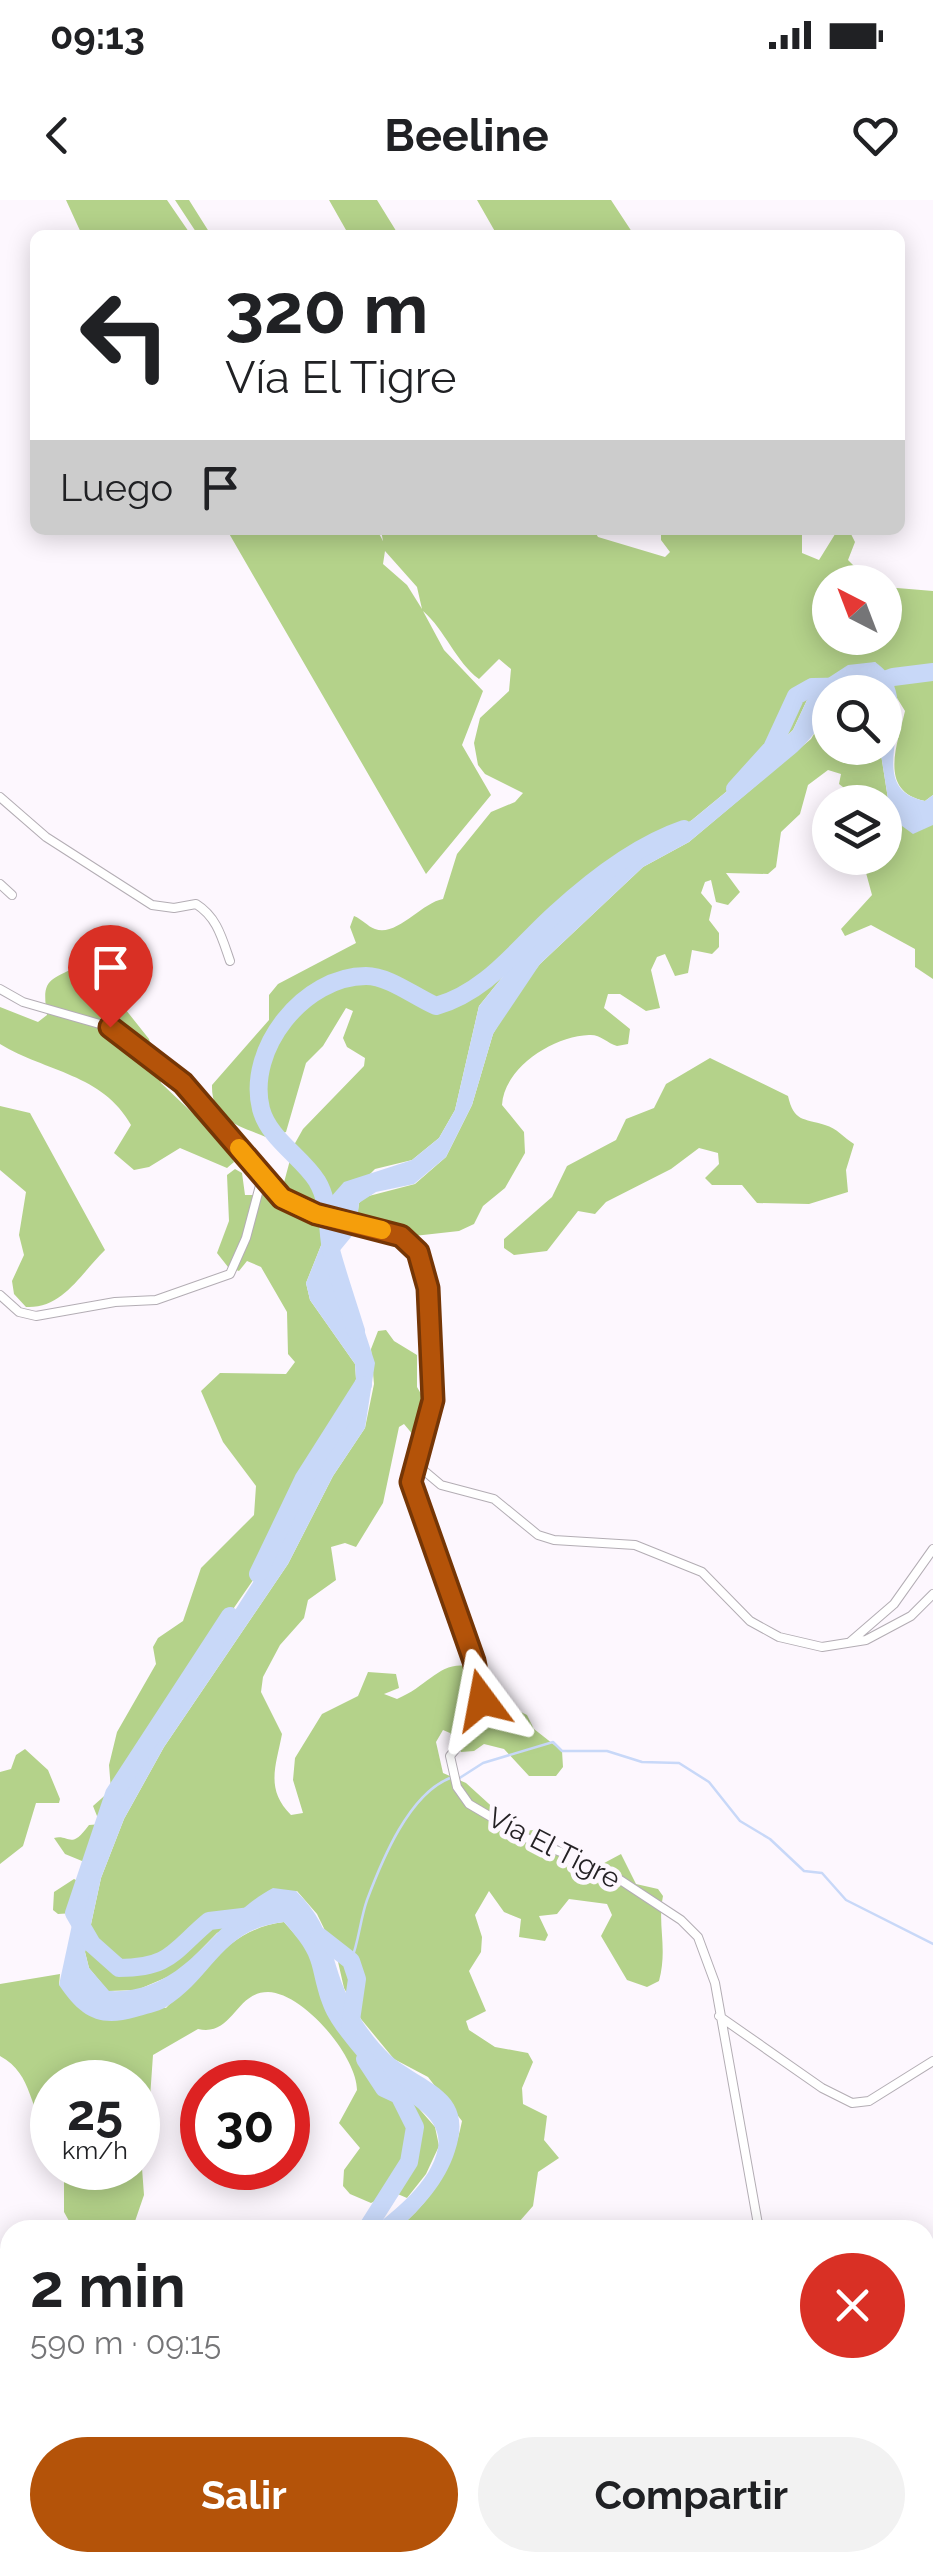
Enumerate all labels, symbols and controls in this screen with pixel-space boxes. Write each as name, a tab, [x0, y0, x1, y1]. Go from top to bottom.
text: 09:13	[50, 13, 145, 58]
icon: back	[30, 108, 85, 163]
icon: heart	[848, 108, 903, 163]
text: Beeline	[384, 109, 549, 162]
text: 320 m	[225, 267, 429, 349]
icon: left	[60, 270, 190, 400]
text: Vía El Tigre	[225, 351, 456, 404]
icon: arrive	[193, 460, 248, 515]
text: Luego	[60, 465, 173, 510]
north arrow	[812, 565, 902, 655]
map controls	[812, 565, 902, 875]
button: search	[812, 675, 902, 765]
button: layers	[812, 785, 902, 875]
pin	[68, 925, 153, 1028]
icon: arrive	[83, 940, 138, 995]
position arrow	[430, 1648, 534, 1752]
street label: Vía El Tigre	[482, 1801, 626, 1895]
speed limit sign: 30	[180, 2060, 310, 2190]
text: 25	[67, 2083, 123, 2142]
text: km/h	[62, 2135, 128, 2165]
text: 2 min	[30, 2251, 186, 2321]
button: close	[800, 2253, 905, 2358]
text: 590 m · 09:15	[30, 2324, 221, 2361]
button: Salir	[30, 2437, 458, 2552]
button: Compartir	[478, 2437, 905, 2552]

